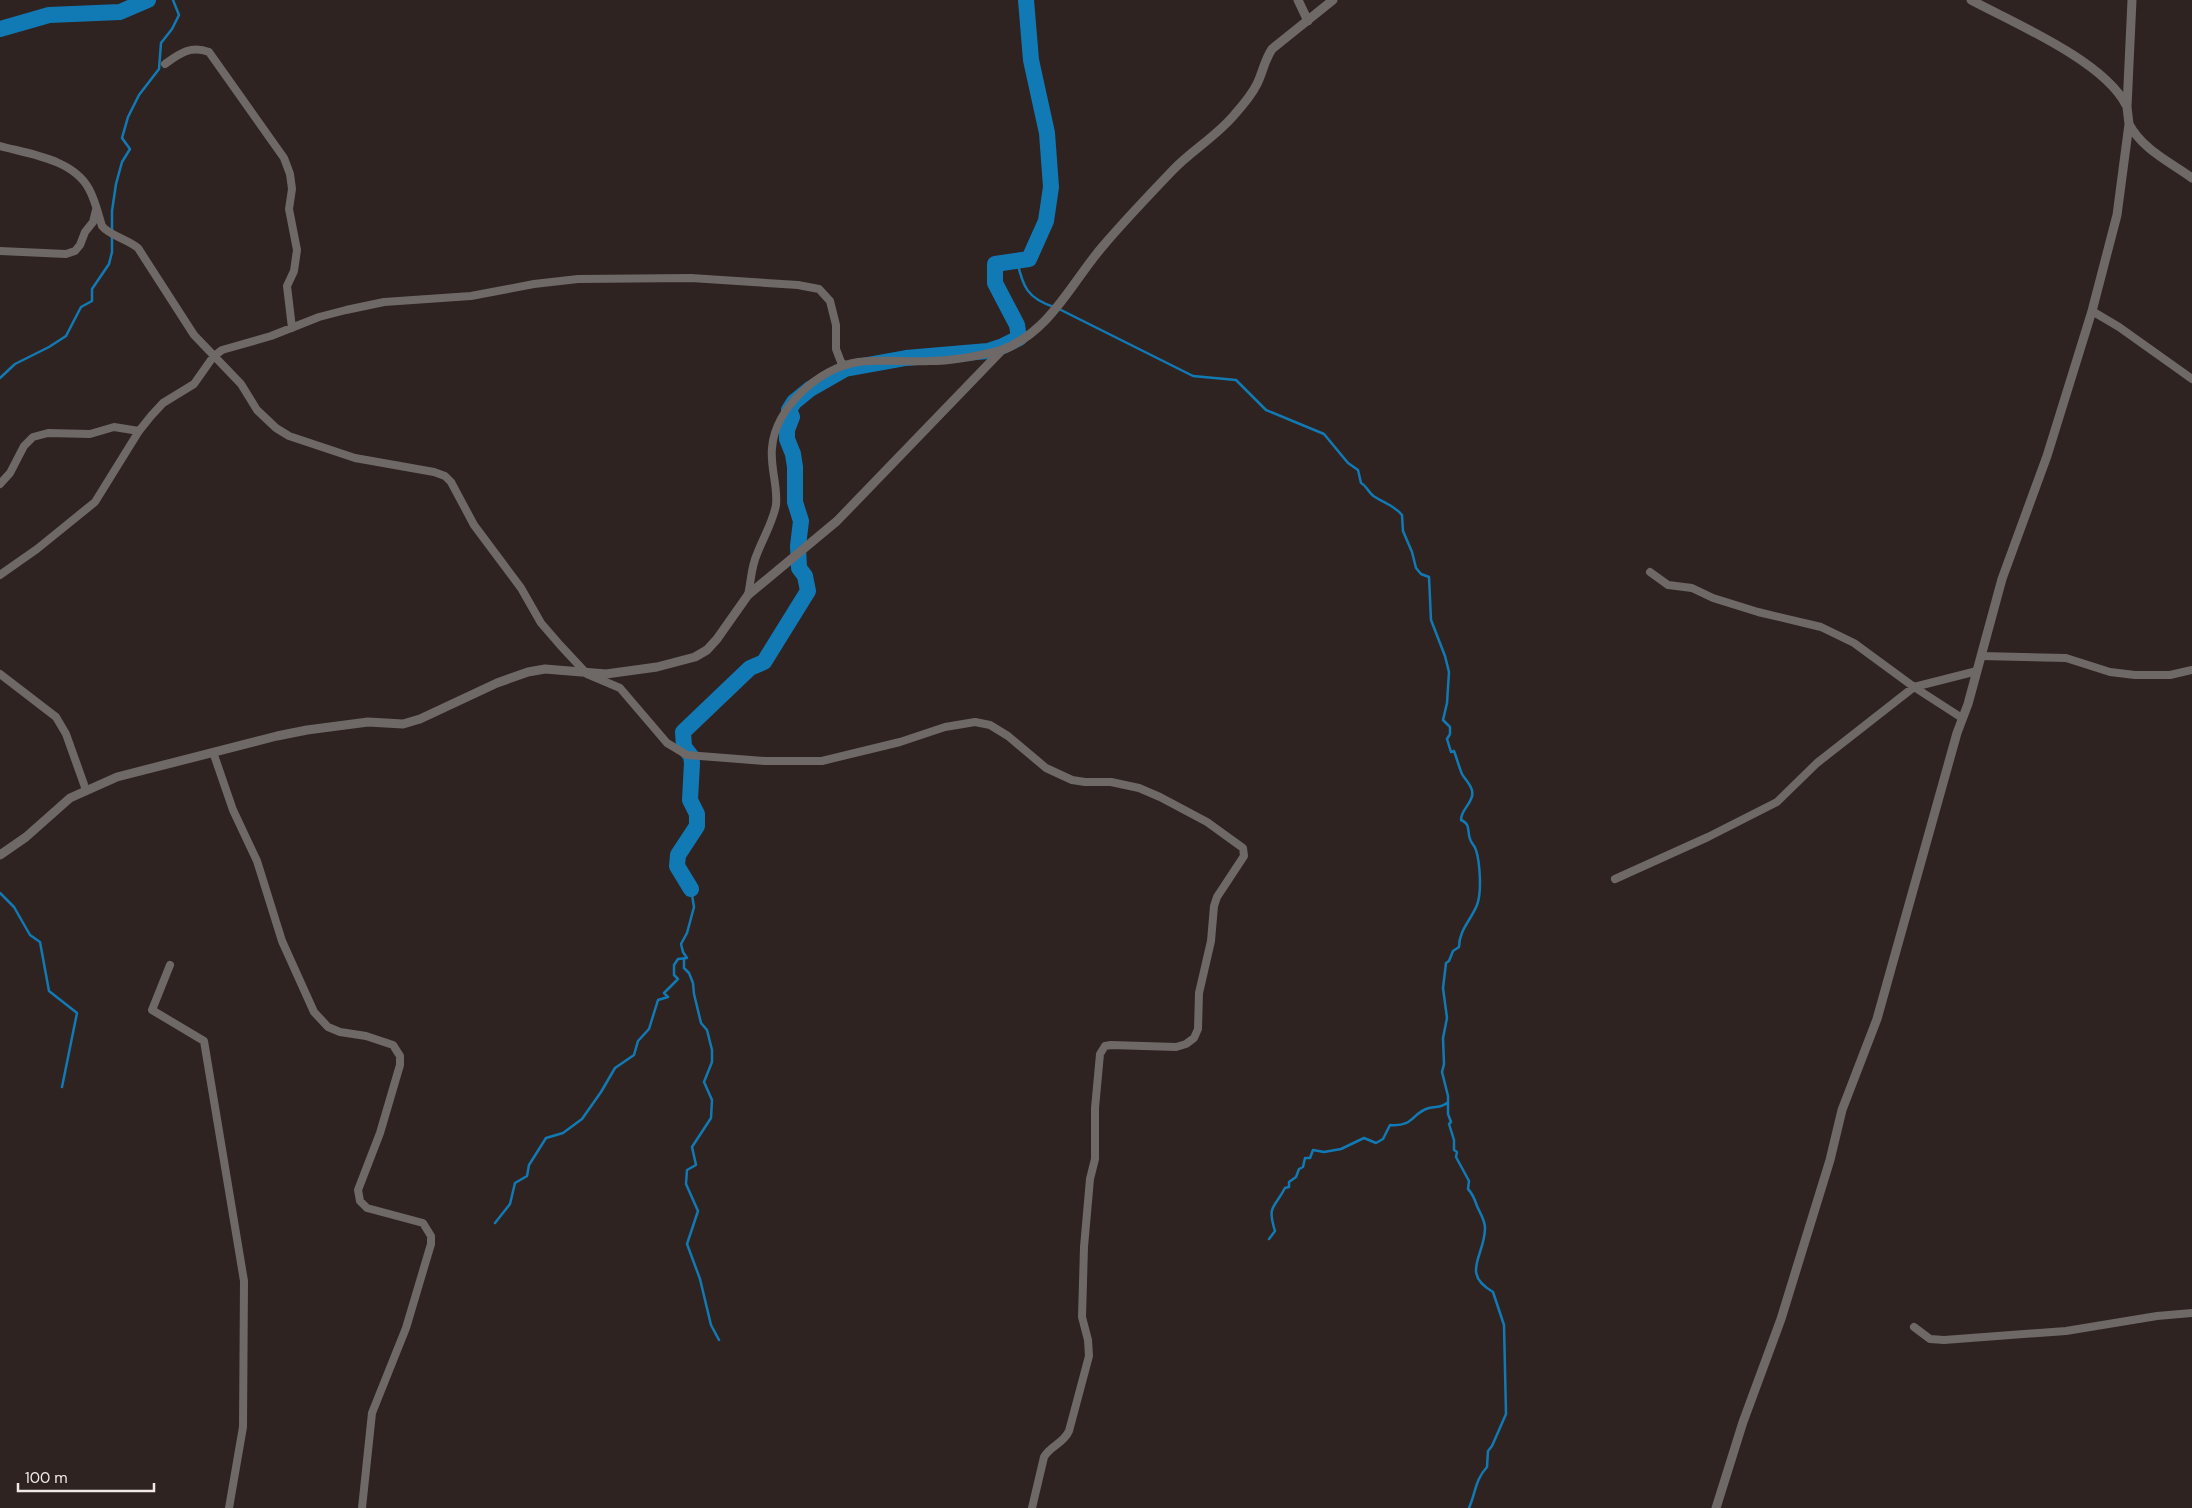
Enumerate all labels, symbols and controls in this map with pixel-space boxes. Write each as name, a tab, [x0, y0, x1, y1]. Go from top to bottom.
scale bar	[18, 1460, 154, 1492]
text: 100 m	[25, 1468, 68, 1488]

